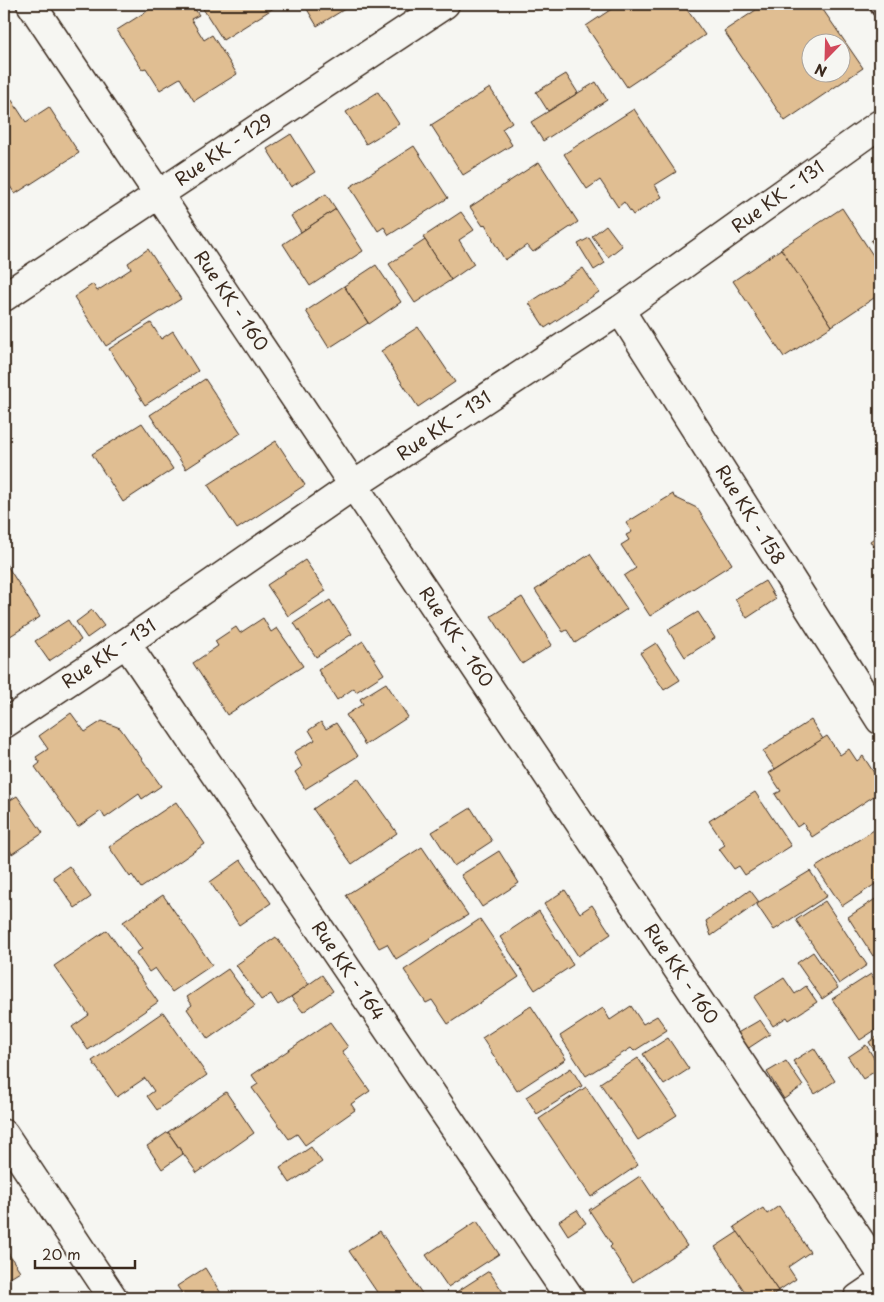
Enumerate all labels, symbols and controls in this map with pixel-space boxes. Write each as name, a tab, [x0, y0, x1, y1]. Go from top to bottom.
north arrow	[802, 32, 852, 82]
text: N	[812, 59, 830, 82]
street label: Rue KK - 129	[169, 106, 278, 192]
street label: Rue KK - 131	[725, 153, 829, 239]
street label: Rue KK - 160	[189, 244, 276, 356]
street label: Rue KK - 131	[391, 383, 496, 466]
street label: Rue KK - 158	[710, 459, 793, 569]
street label: Rue KK - 160	[414, 580, 501, 692]
street label: Rue KK - 131	[56, 611, 161, 694]
street label: Rue KK - 164	[306, 915, 393, 1025]
street label: Rue KK - 160	[639, 917, 726, 1029]
scale bar	[35, 1237, 135, 1269]
text: 20 m	[42, 1242, 81, 1265]

